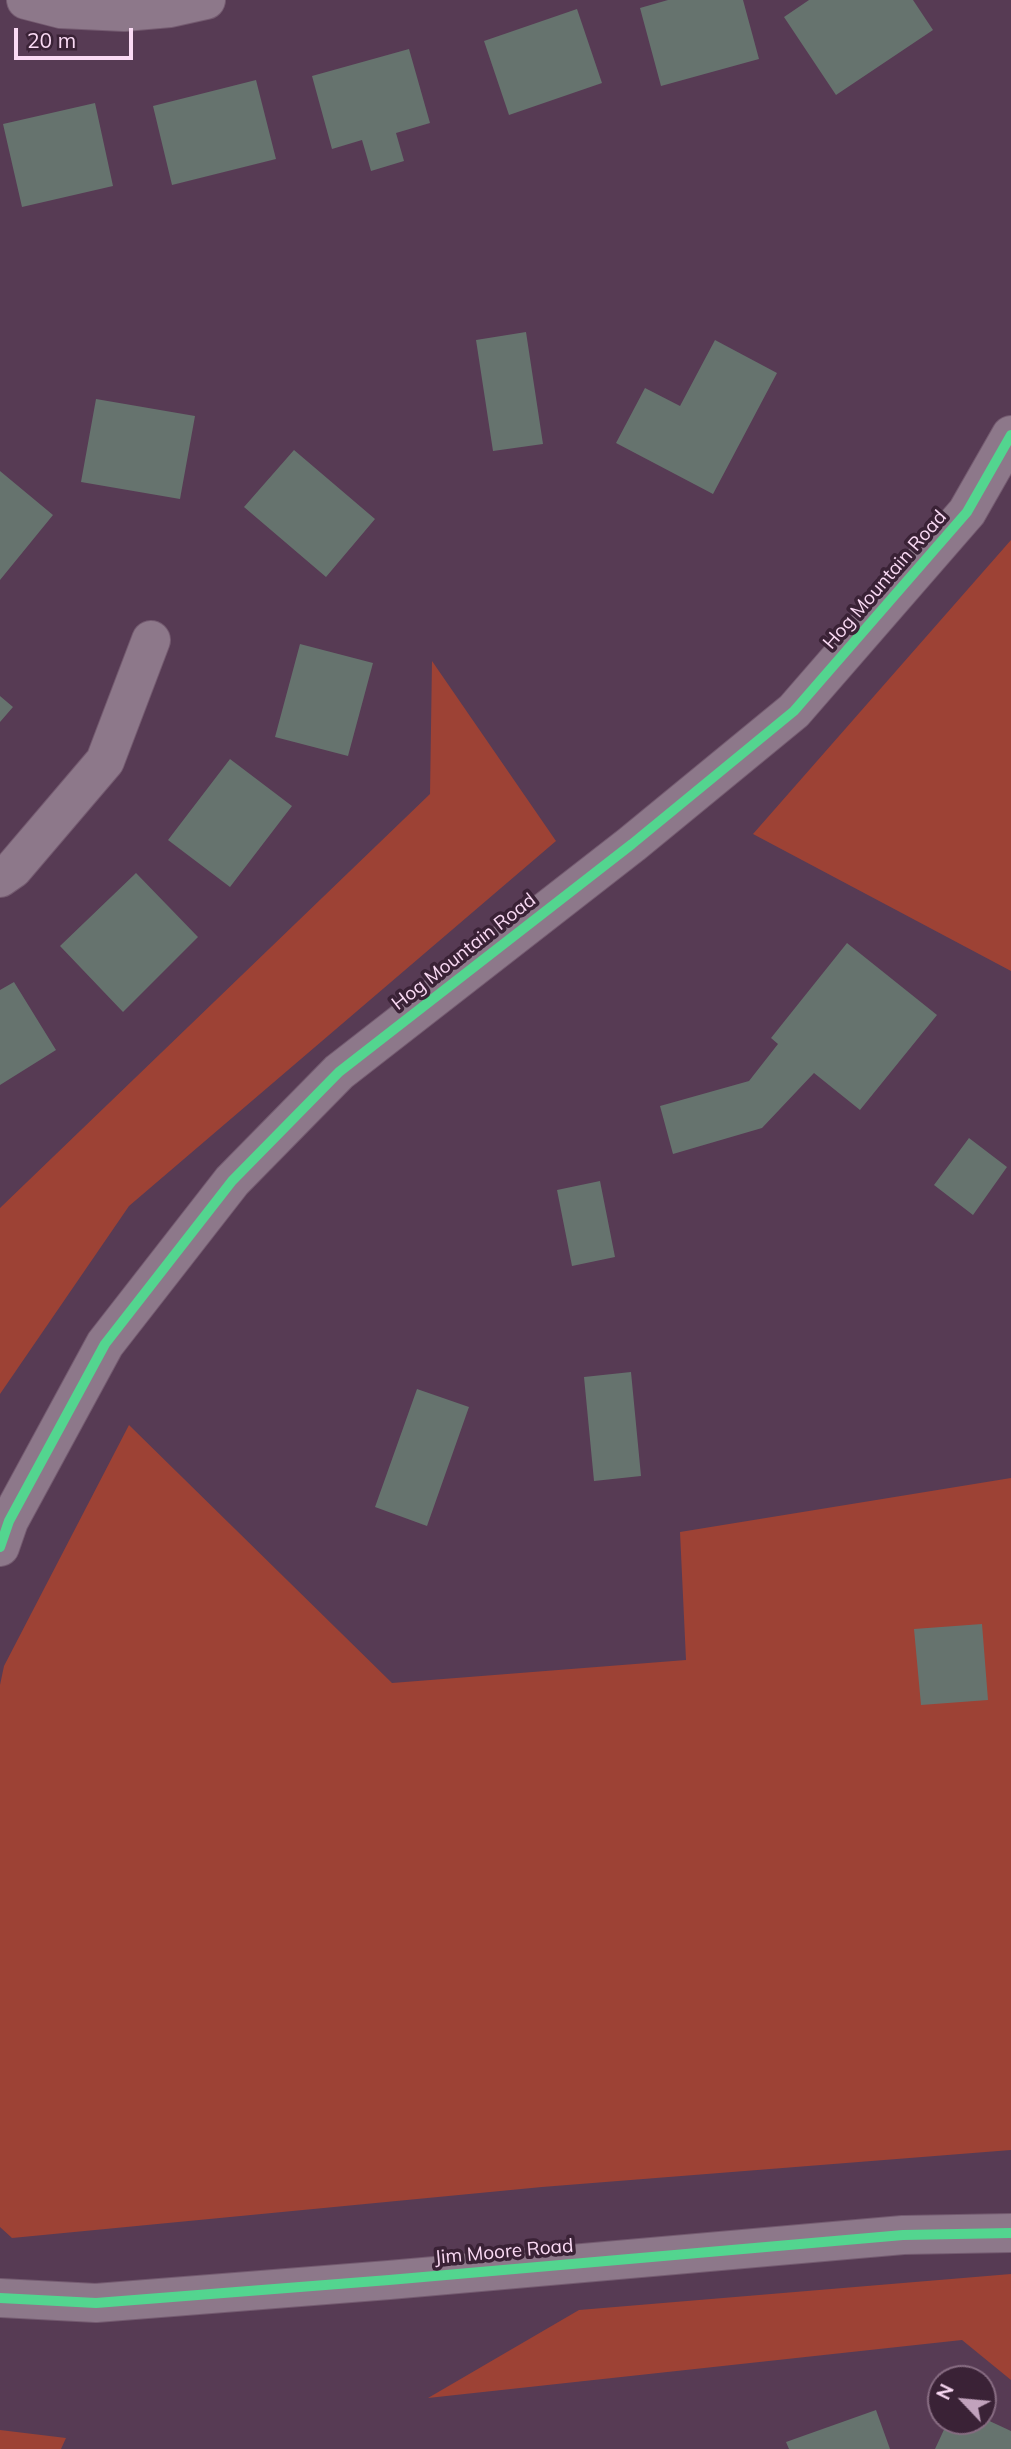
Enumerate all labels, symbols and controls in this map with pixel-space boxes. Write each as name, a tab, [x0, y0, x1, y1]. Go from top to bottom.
scale bar	[18, 14, 136, 58]
text: 20 m	[27, 27, 76, 53]
street label: Hog Mountain Road	[819, 506, 951, 654]
street label: Hog Mountain Road	[388, 889, 540, 1015]
street label: Jim Moore Road	[434, 2235, 574, 2269]
north arrow	[927, 2365, 997, 2435]
text: N	[931, 2380, 959, 2403]

